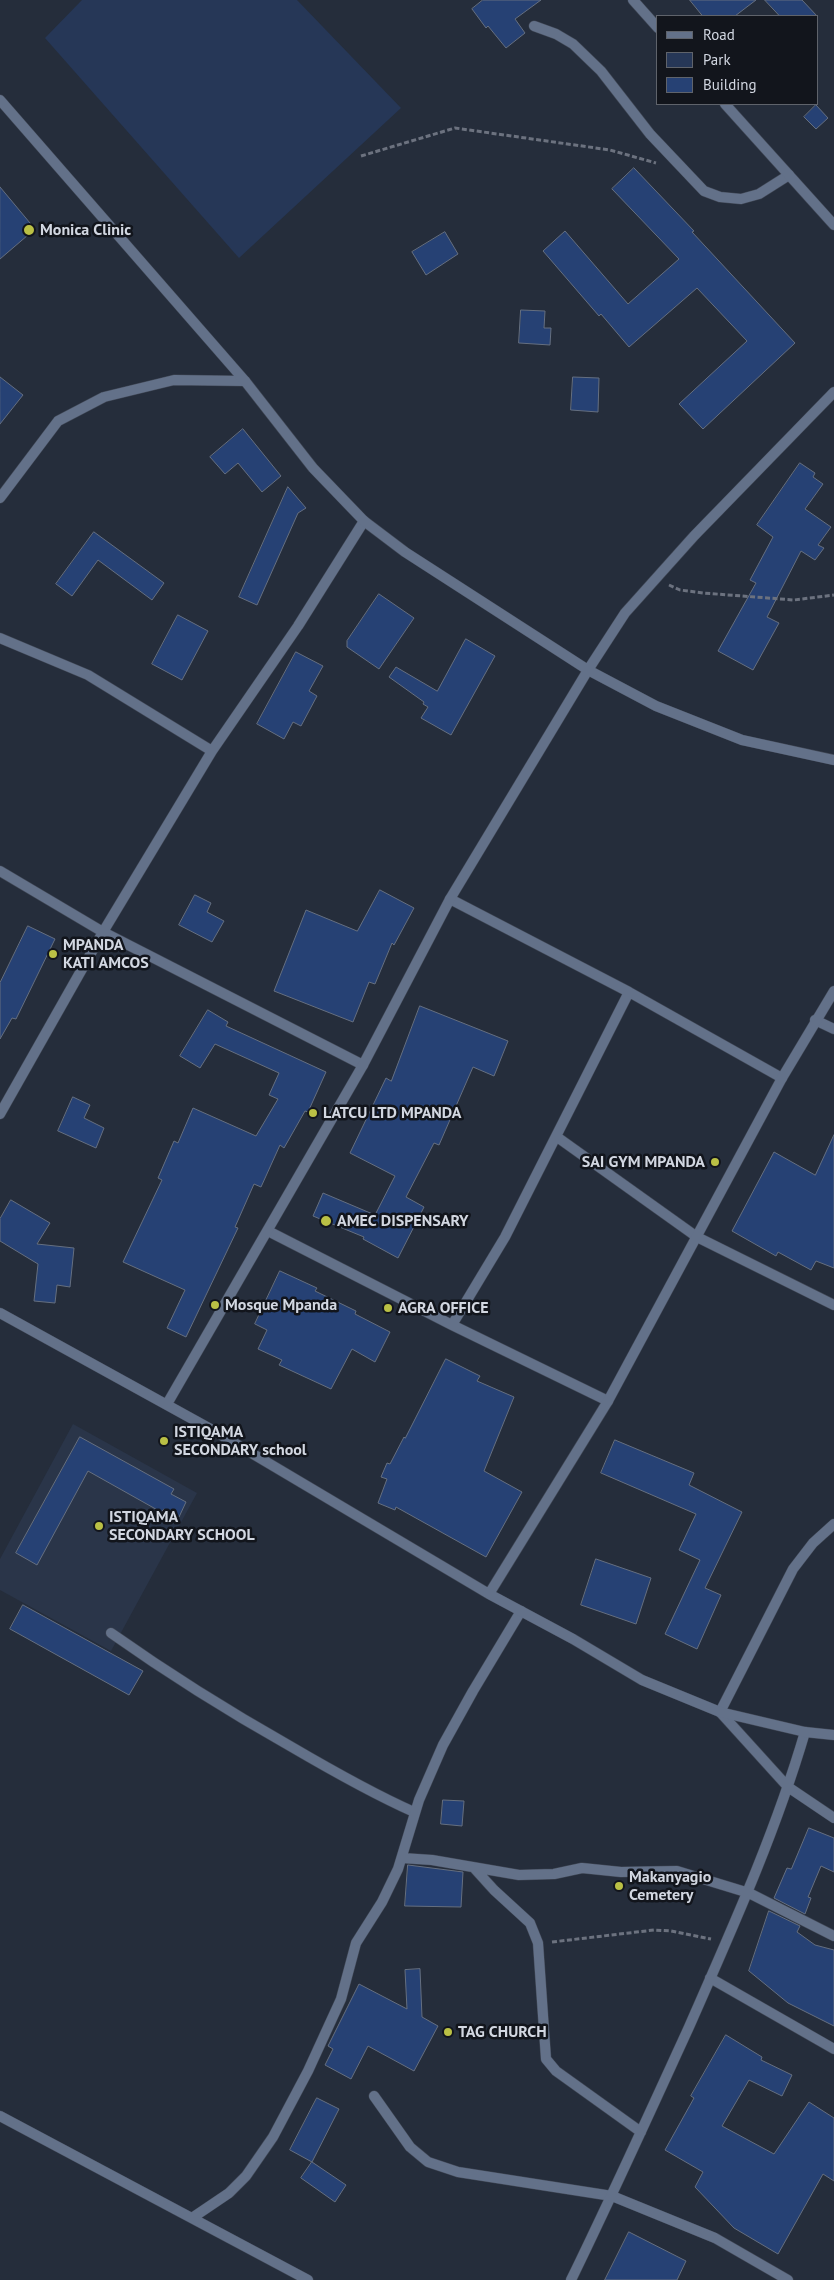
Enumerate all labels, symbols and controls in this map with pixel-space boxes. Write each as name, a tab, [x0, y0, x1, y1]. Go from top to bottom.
legend	[656, 15, 819, 105]
text: Road	[703, 25, 735, 44]
text: Park	[703, 50, 731, 69]
text: Building	[703, 75, 757, 94]
place label: Monica Clinic	[40, 220, 131, 240]
marker: Monica Clinic	[22, 223, 36, 237]
place label: MPANDA KATI AMCOS	[63, 935, 149, 973]
marker: MPANDA KATI AMCOS	[47, 948, 59, 960]
place label: LATCU LTD MPANDA	[323, 1103, 461, 1123]
marker: LATCU LTD MPANDA	[307, 1107, 319, 1119]
place label: SAI GYM MPANDA	[582, 1152, 705, 1172]
marker: SAI GYM MPANDA	[709, 1156, 721, 1168]
place label: AMEC DISPENSARY	[337, 1211, 469, 1231]
marker: AMEC DISPENSARY	[319, 1214, 333, 1228]
place label: Mosque Mpanda	[225, 1295, 337, 1315]
place label: AGRA OFFICE	[398, 1298, 489, 1318]
marker: Mosque Mpanda	[209, 1299, 221, 1311]
marker: AGRA OFFICE	[382, 1302, 394, 1314]
place label: ISTIQAMA SECONDARY school	[174, 1422, 307, 1460]
marker: ISTIQAMA SECONDARY school	[158, 1435, 170, 1447]
place label: ISTIQAMA SECONDARY SCHOOL	[109, 1507, 255, 1545]
marker: ISTIQAMA SECONDARY SCHOOL	[93, 1520, 105, 1532]
place label: Makanyagio Cemetery	[629, 1867, 711, 1905]
marker: Makanyagio Cemetery	[613, 1880, 625, 1892]
place label: TAG CHURCH	[458, 2022, 547, 2042]
marker: TAG CHURCH	[442, 2026, 454, 2038]

